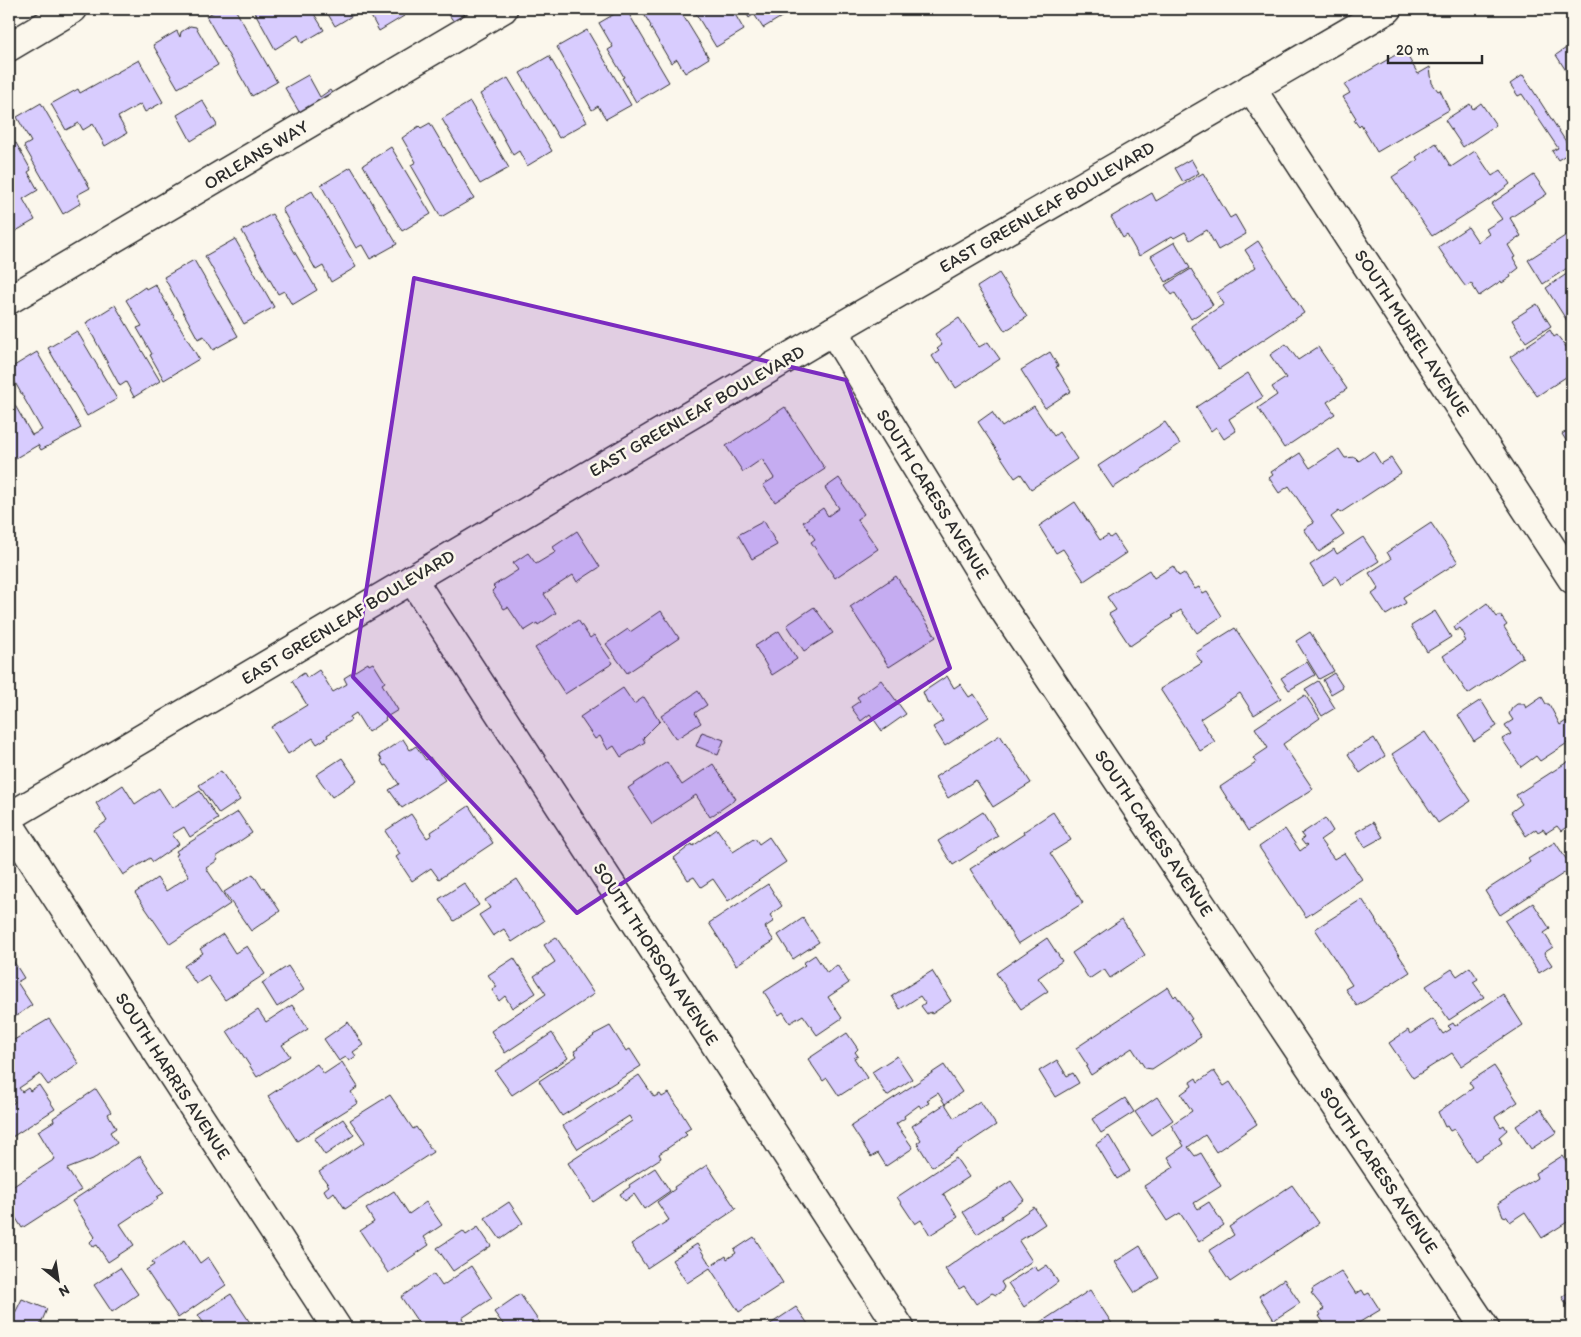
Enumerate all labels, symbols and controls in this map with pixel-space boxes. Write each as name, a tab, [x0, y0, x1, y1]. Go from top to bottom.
scale bar	[1388, 32, 1482, 64]
text: 20 m	[1396, 41, 1430, 59]
street label: ORLEANS WAY	[200, 115, 313, 195]
street label: EAST GREENLEAF BOULEVARD	[935, 136, 1159, 278]
street label: SOUTH MURIEL AVENUE	[1350, 245, 1474, 421]
street label: EAST GREENLEAF BOULEVARD	[585, 340, 809, 482]
street label: SOUTH CARESS AVENUE	[872, 405, 994, 583]
street label: EAST GREENLEAF BOULEVARD	[237, 544, 459, 690]
street label: SOUTH CARESS AVENUE	[1090, 745, 1218, 921]
street label: SOUTH THORSON AVENUE	[589, 858, 723, 1050]
street label: SOUTH HARRIS AVENUE	[111, 988, 235, 1164]
street label: SOUTH CARESS AVENUE	[1315, 1082, 1443, 1258]
north arrow	[32, 1254, 82, 1304]
text: N	[56, 1281, 73, 1301]

